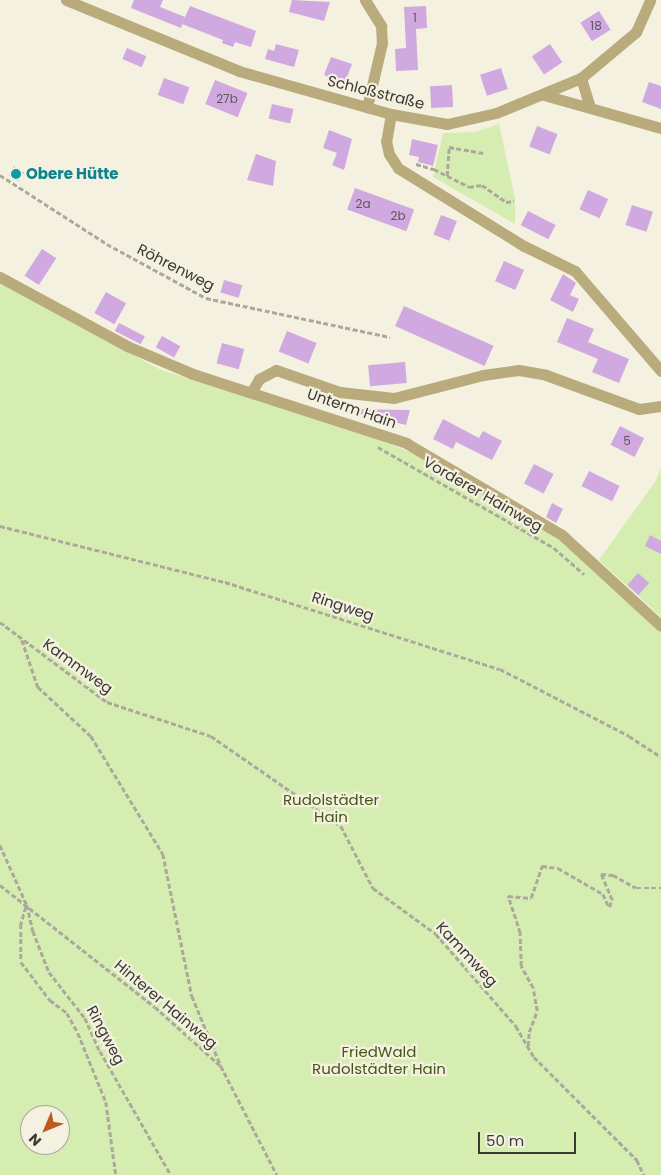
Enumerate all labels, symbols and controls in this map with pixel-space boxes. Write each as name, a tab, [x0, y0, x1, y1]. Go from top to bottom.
house number: 1	[413, 11, 417, 25]
house number: 18	[590, 19, 602, 33]
street label: Schloßstraße	[326, 71, 426, 113]
house number: 27b	[216, 92, 238, 106]
place label: Obere Hütte	[26, 165, 119, 183]
marker: Obere Hütte	[10, 168, 22, 180]
house number: 2a	[355, 197, 371, 211]
house number: 2b	[390, 209, 406, 223]
street label: Röhrenweg	[134, 240, 218, 294]
street label: Unterm Hain	[305, 384, 399, 432]
house number: 5	[623, 434, 631, 448]
street label: Vorderer Hainweg	[420, 453, 546, 535]
street label: Ringweg	[310, 588, 376, 624]
street label: Kammweg	[40, 635, 116, 697]
park label: Rudolstädter Hain	[283, 790, 379, 825]
street label: Kammweg	[433, 918, 501, 990]
street label: Hinterer Hainweg	[111, 956, 221, 1052]
street label: Ringweg	[83, 1002, 129, 1068]
park label: FriedWald Rudolstädter Hain	[312, 1042, 446, 1077]
north arrow	[20, 1105, 70, 1155]
scale bar	[481, 1122, 578, 1154]
text: N	[24, 1129, 46, 1151]
text: 50 m	[486, 1130, 524, 1151]

